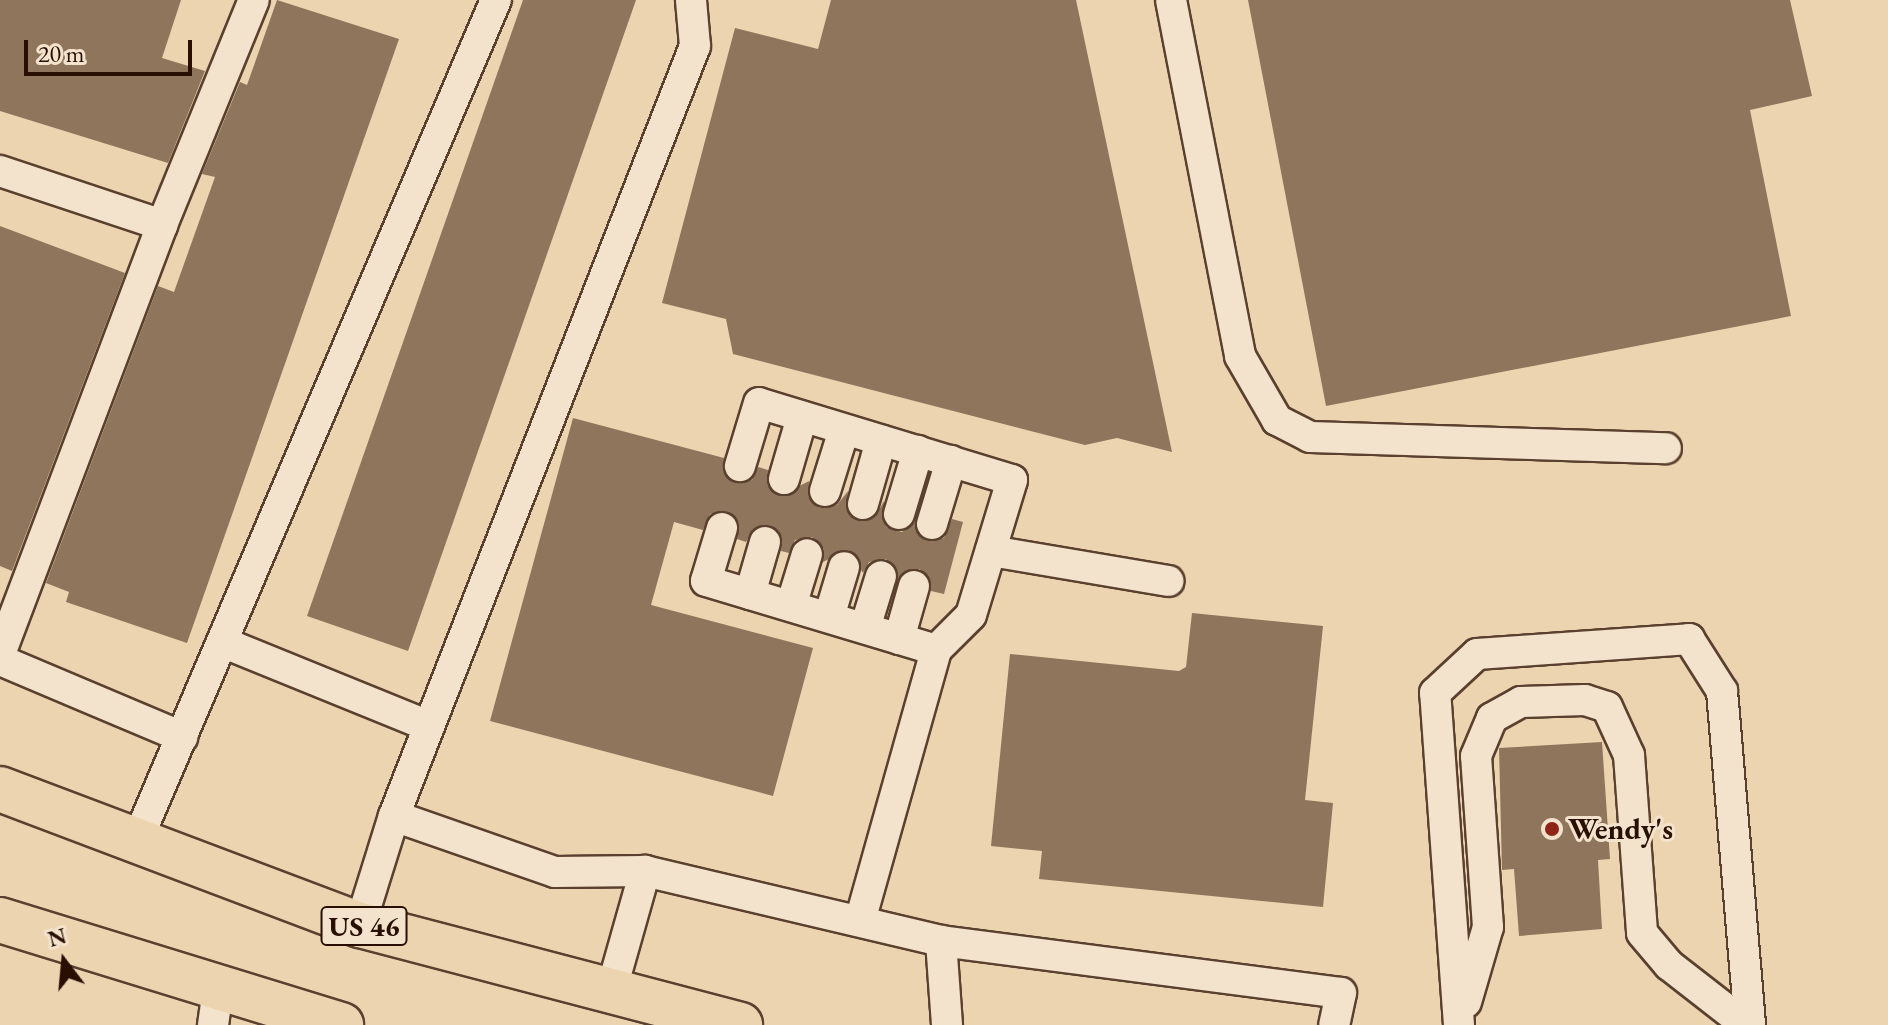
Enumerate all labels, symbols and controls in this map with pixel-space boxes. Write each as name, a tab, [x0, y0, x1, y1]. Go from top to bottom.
scale bar	[28, 24, 196, 74]
text: 20 m	[38, 38, 85, 69]
place label: Wendy's	[1568, 811, 1673, 847]
marker: Wendy's	[1543, 820, 1561, 838]
road number: US 46	[320, 902, 408, 950]
north arrow	[24, 921, 104, 1001]
text: N	[45, 921, 70, 954]

